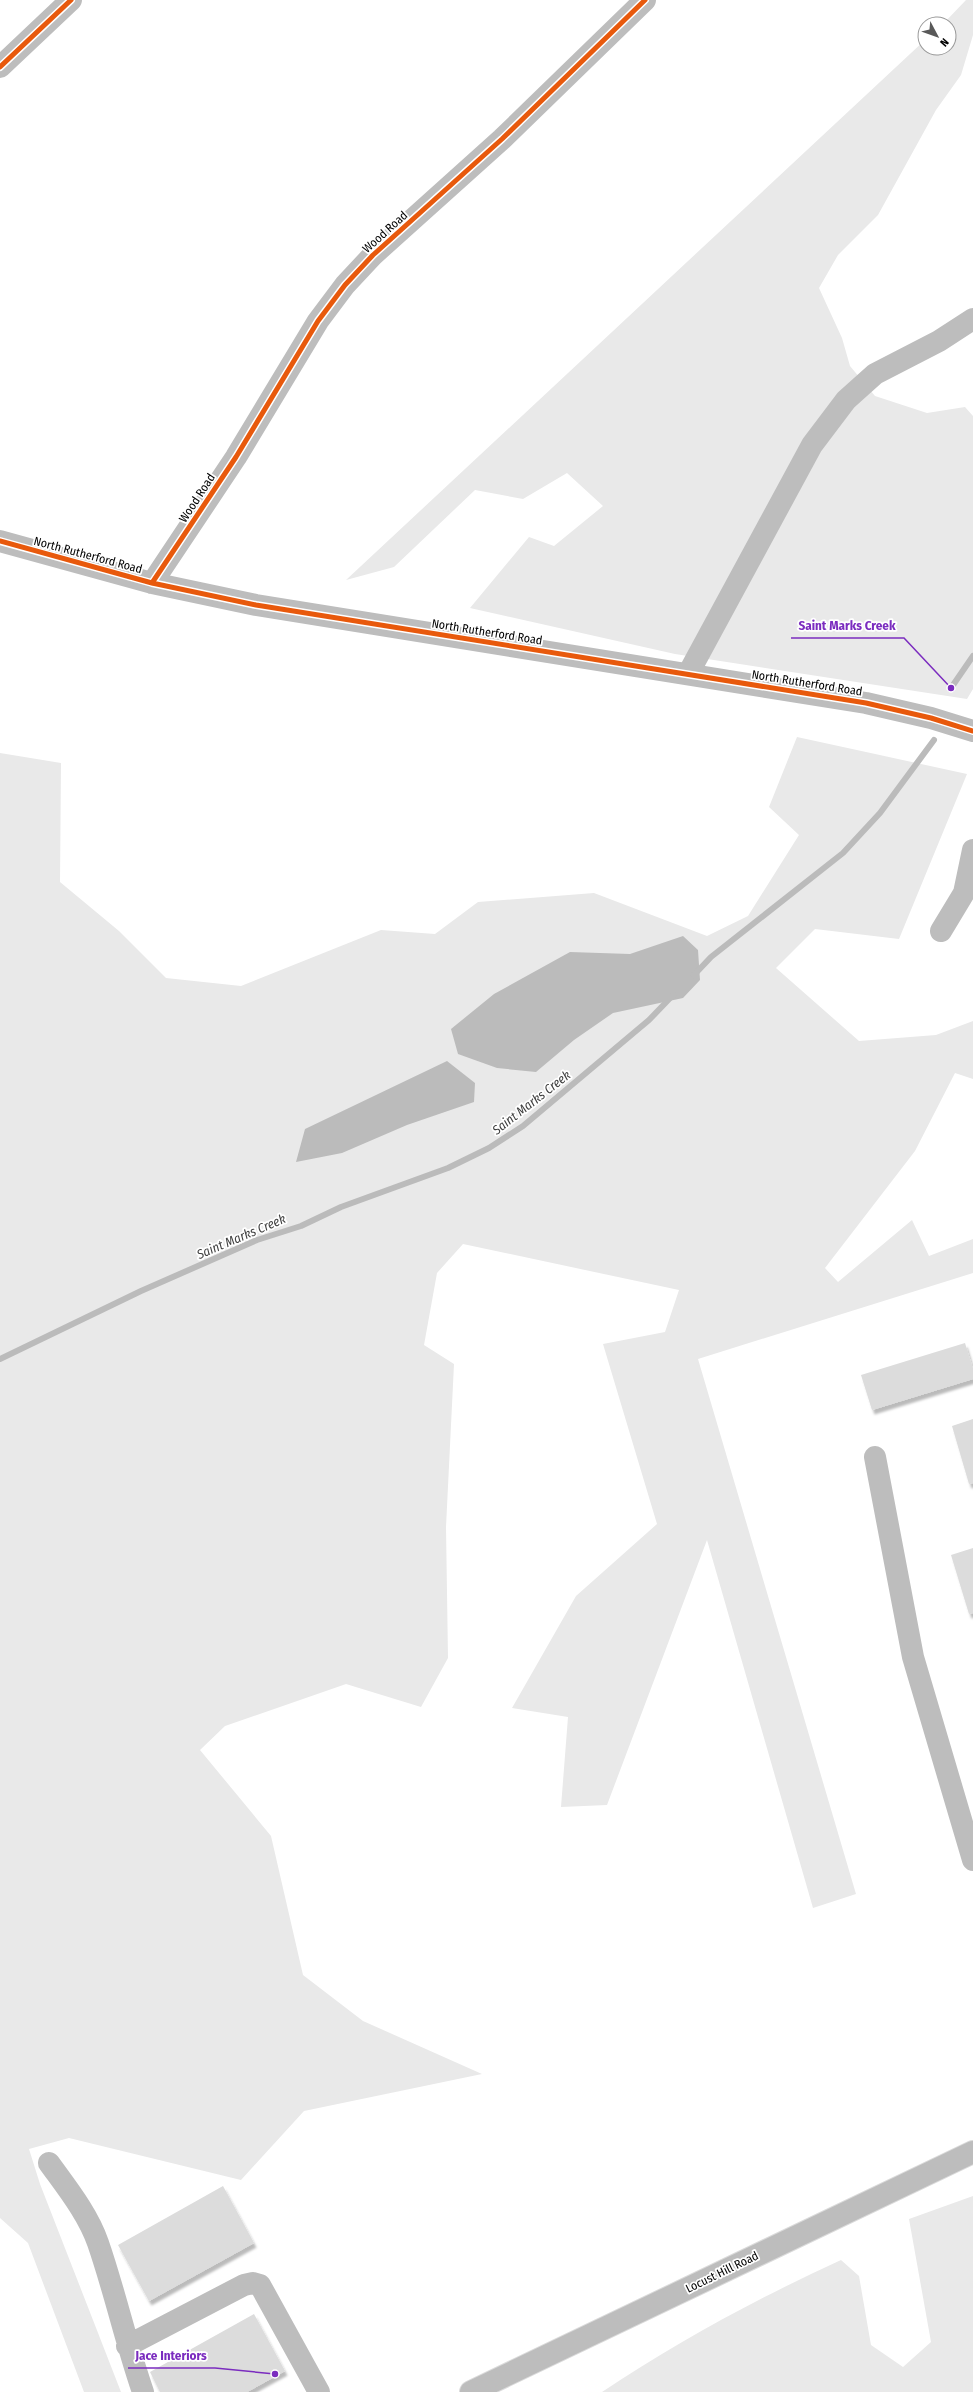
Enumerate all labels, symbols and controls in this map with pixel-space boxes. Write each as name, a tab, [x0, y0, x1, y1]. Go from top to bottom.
north arrow	[917, 16, 957, 56]
text: N	[937, 35, 951, 49]
street label: Wood Road	[360, 208, 410, 256]
street label: Wood Road	[176, 471, 218, 525]
street label: North Rutherford Road	[32, 534, 144, 576]
callout: Saint Marks Creek	[791, 613, 904, 638]
street label: North Rutherford Road	[431, 616, 543, 648]
text: Saint Marks Creek	[798, 618, 896, 633]
street label: North Rutherford Road	[751, 667, 863, 699]
water label: Saint Marks Creek	[488, 1067, 574, 1138]
water label: Saint Marks Creek	[194, 1211, 288, 1262]
street label: Locust Hill Road	[683, 2248, 761, 2296]
callout: Jace Interiors	[128, 2343, 215, 2368]
text: Jace Interiors	[134, 2348, 207, 2363]

